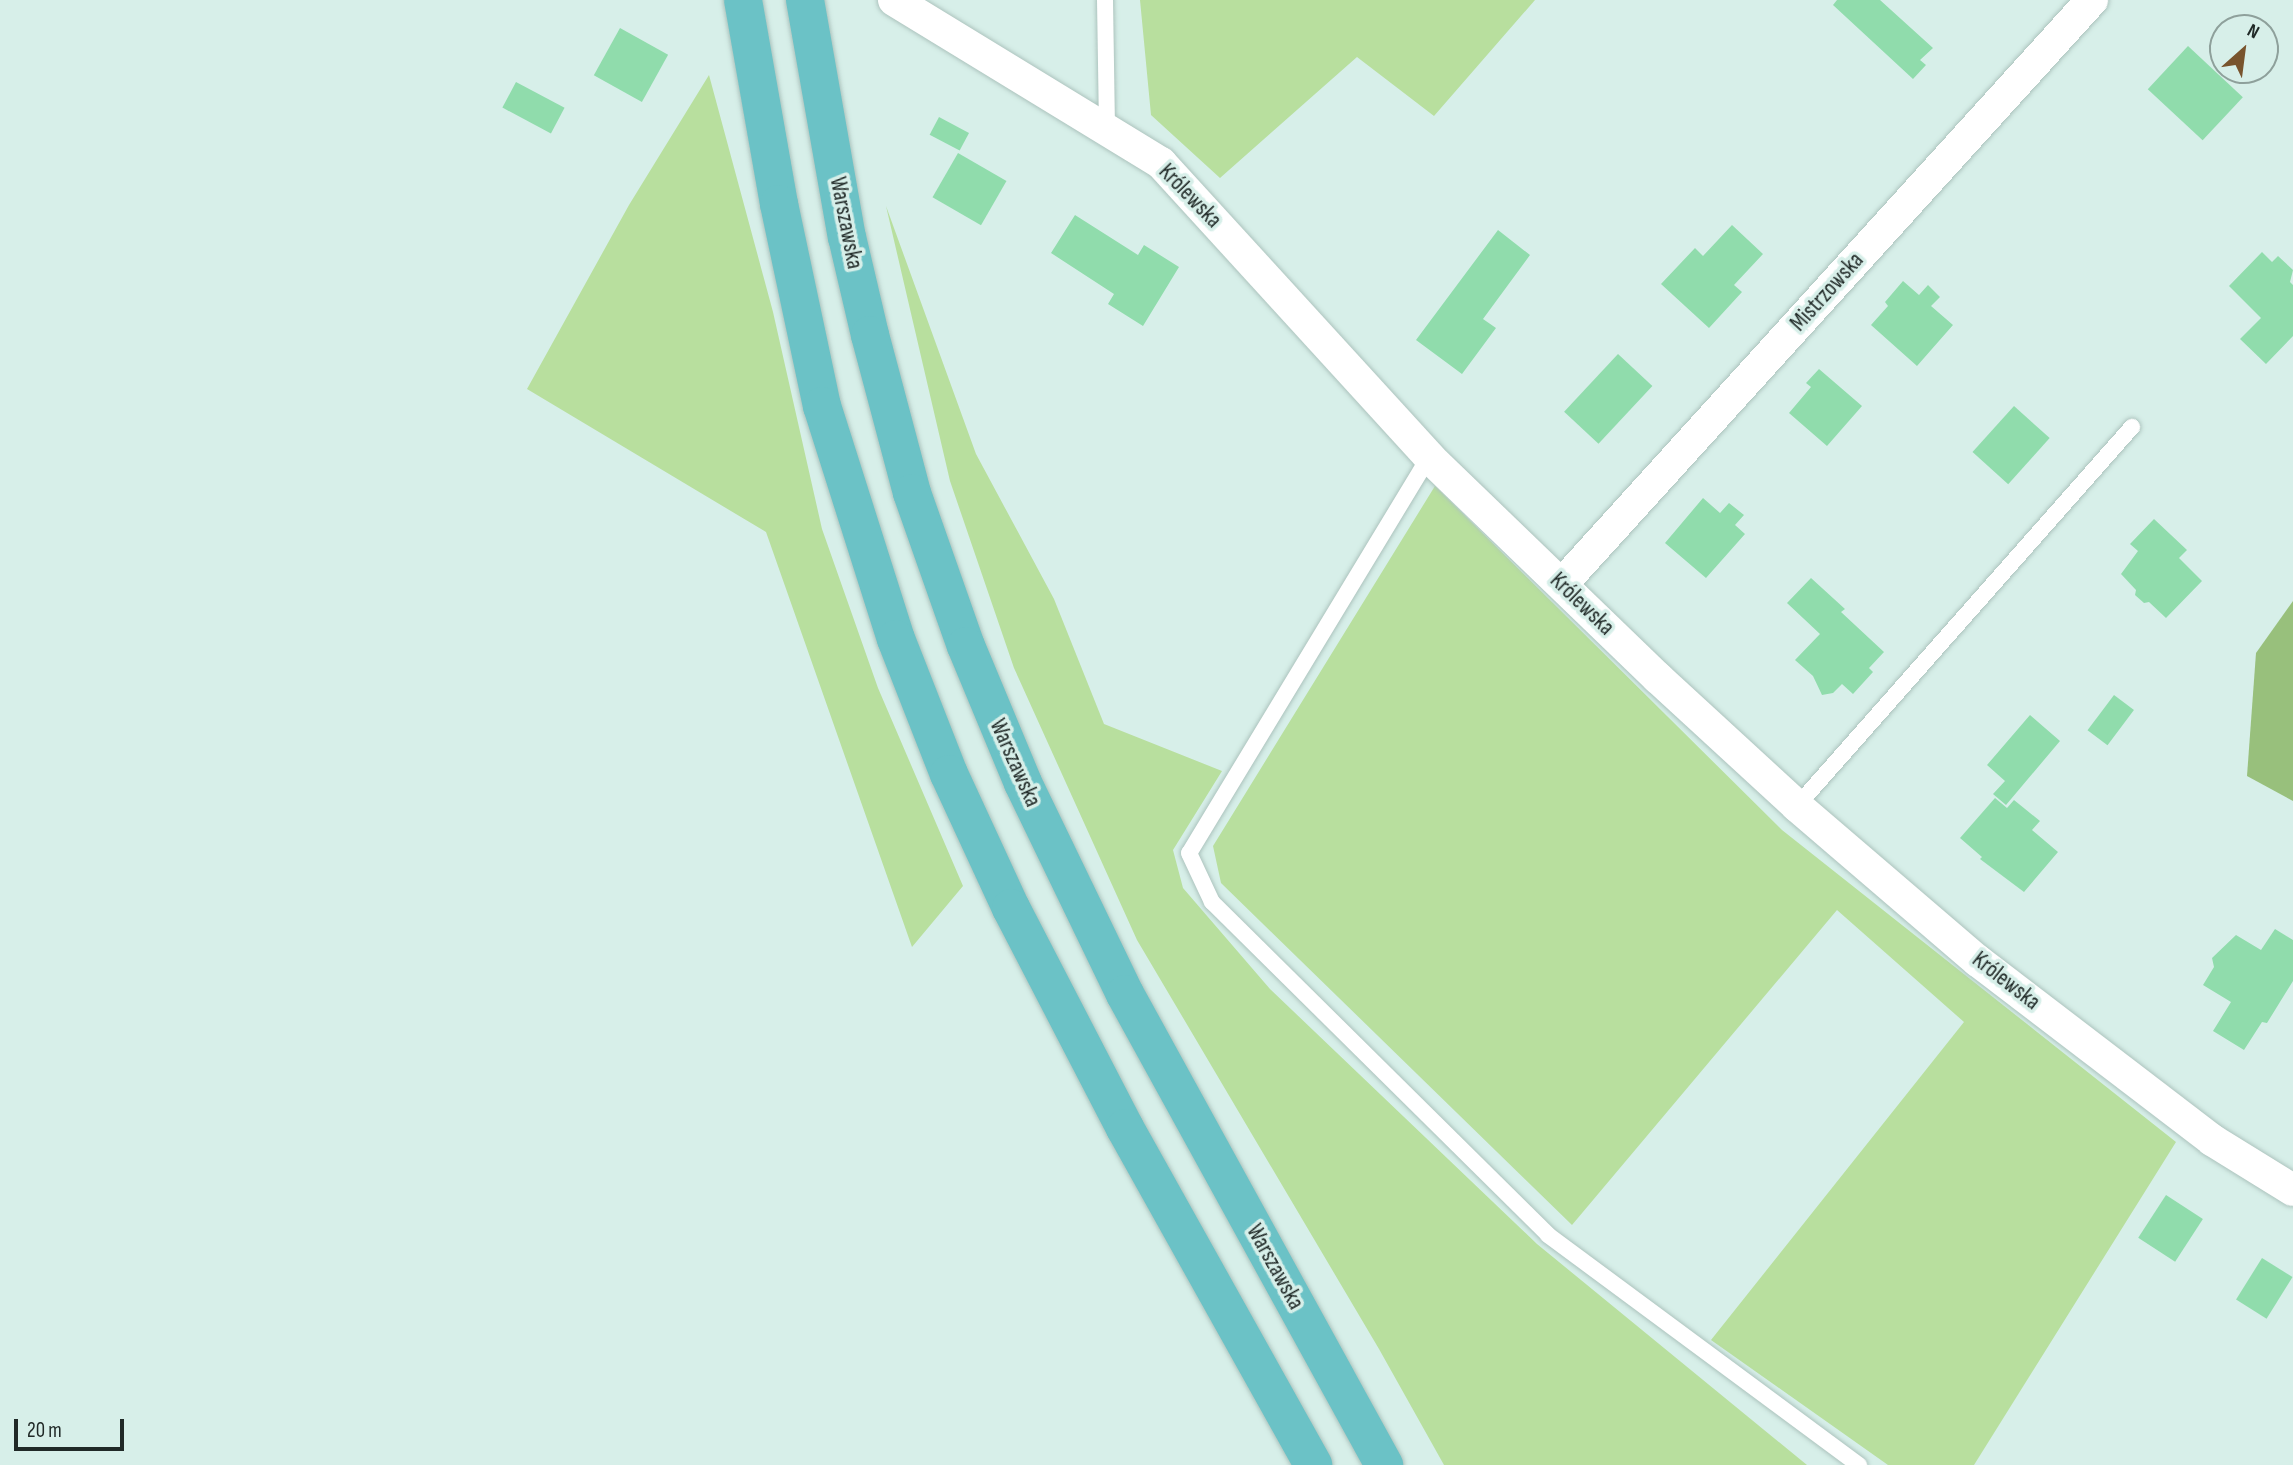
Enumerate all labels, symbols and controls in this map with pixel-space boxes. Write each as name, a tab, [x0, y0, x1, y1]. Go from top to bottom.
north arrow	[2209, 14, 2279, 84]
text: N	[2243, 19, 2263, 44]
street label: Królewska	[1153, 158, 1227, 234]
street label: Warszawska	[824, 175, 868, 271]
street label: Mistrzowska	[1785, 247, 1869, 337]
street label: Królewska	[1544, 567, 1620, 641]
street label: Warszawska	[983, 715, 1047, 811]
street label: Królewska	[1967, 946, 2045, 1016]
street label: Warszawska	[1240, 1220, 1310, 1314]
scale bar	[18, 1406, 128, 1450]
text: 20 m	[27, 1418, 62, 1443]

